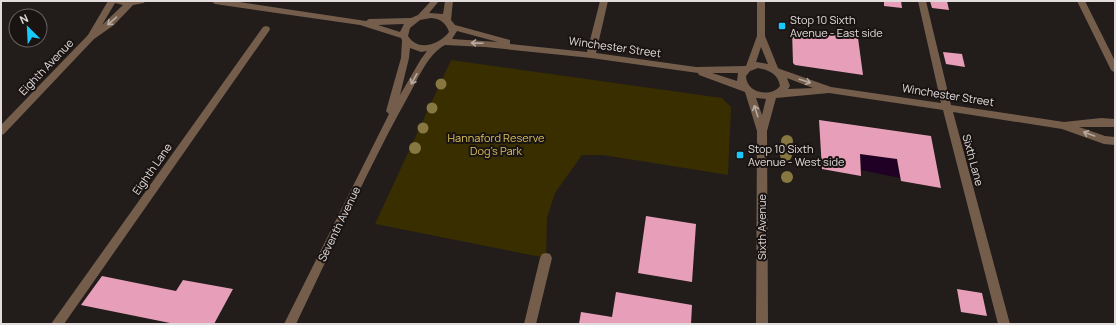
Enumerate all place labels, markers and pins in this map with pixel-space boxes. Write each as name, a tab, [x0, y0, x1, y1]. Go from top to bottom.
place label: Stop 10 Sixth Avenue - East side	[790, 12, 883, 40]
marker: Stop 10 Sixth Avenue - East side	[777, 21, 787, 31]
place label: Stop 10 Sixth Avenue - West side	[748, 141, 845, 169]
marker: Stop 10 Sixth Avenue - West side	[735, 150, 745, 160]

